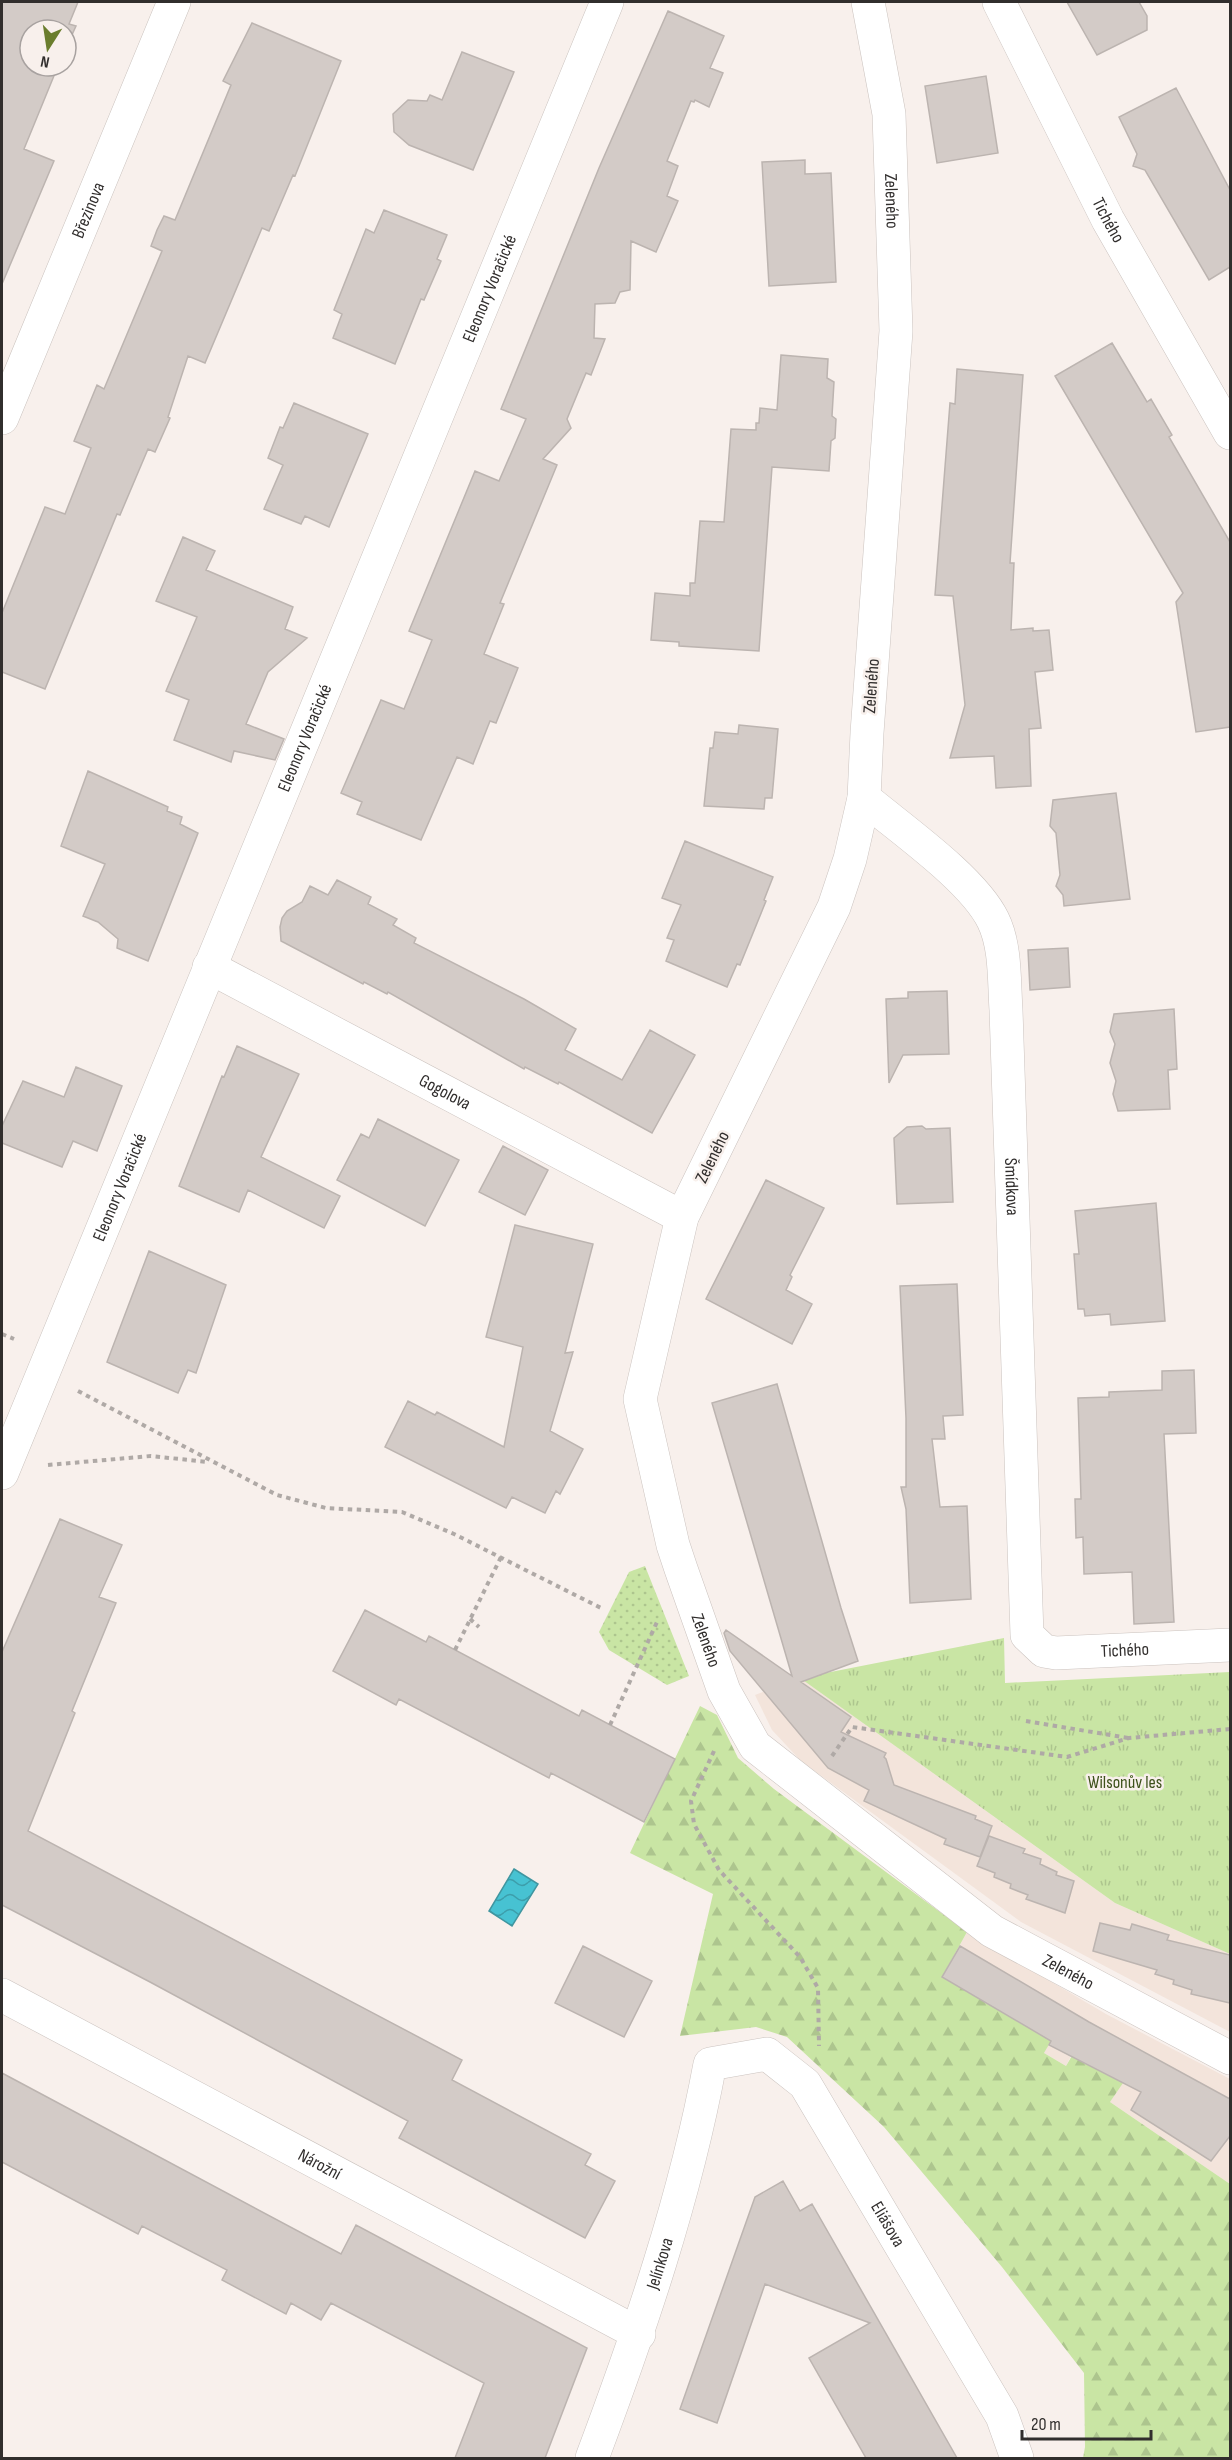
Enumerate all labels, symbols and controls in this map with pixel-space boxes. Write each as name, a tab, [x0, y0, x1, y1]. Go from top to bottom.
north arrow	[18, 18, 78, 78]
text: N	[39, 51, 51, 71]
street label: Zeleného	[880, 173, 903, 229]
street label: Březinova	[68, 179, 109, 241]
street label: Tichého	[1088, 194, 1129, 247]
street label: Eleonory Voračické	[458, 232, 521, 345]
street label: Zeleného	[859, 658, 884, 714]
street label: Eleonory Voračické	[273, 681, 336, 795]
street label: Gogolova	[415, 1070, 474, 1114]
street label: Zeleného	[691, 1128, 734, 1187]
street label: Eleonory Voračické	[89, 1131, 151, 1244]
street label: Šmídkova	[1000, 1158, 1023, 1216]
street label: Zeleného	[687, 1611, 725, 1670]
street label: Tichého	[1100, 1639, 1149, 1662]
park label: Wilsonův les	[1088, 1772, 1162, 1793]
street label: Zeleného	[1039, 1950, 1097, 1994]
street label: Nárožní	[294, 2145, 345, 2185]
street label: Eliášova	[866, 2198, 909, 2251]
street label: Jelínkova	[642, 2235, 678, 2293]
scale bar	[1022, 2403, 1151, 2441]
text: 20 m	[1031, 2414, 1061, 2435]

